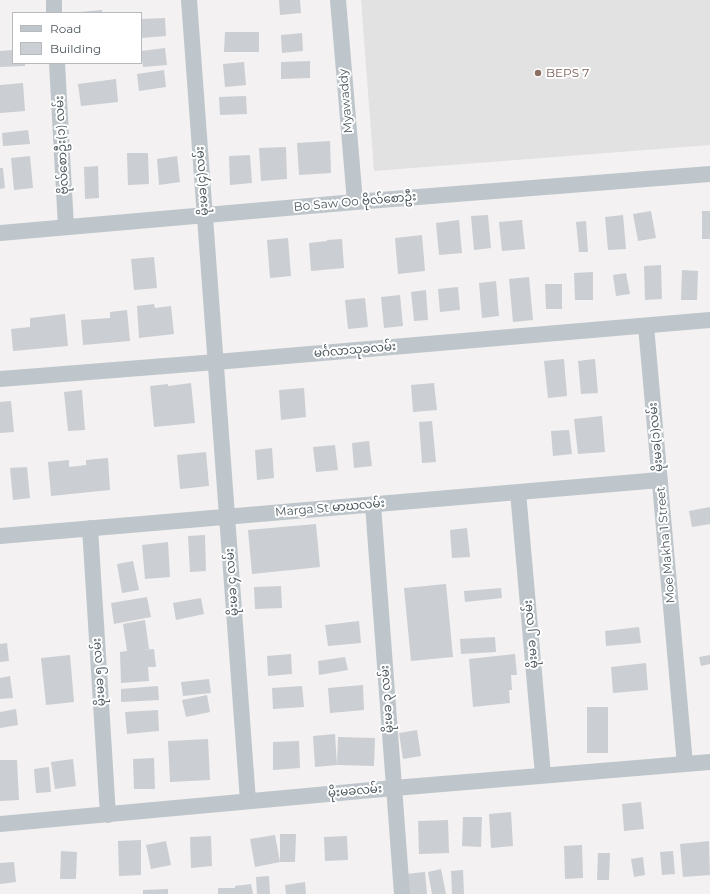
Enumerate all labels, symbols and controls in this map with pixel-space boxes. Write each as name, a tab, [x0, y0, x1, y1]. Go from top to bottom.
legend	[12, 12, 142, 64]
text: Road	[50, 21, 81, 36]
text: Building	[50, 41, 101, 56]
place label: BEPS 7	[546, 66, 589, 80]
street label: Myawaddy	[336, 68, 356, 134]
marker: BEPS 7	[533, 68, 543, 78]
street label: ဗိုလ်စောဦး(၁) လမ်း	[52, 95, 72, 195]
street label: မိုးမခ(၄)လမ်း	[192, 146, 212, 216]
street label: Bo Saw Oo ဗိုလ်စောဦး	[293, 189, 417, 215]
street label: မင်္ဂလာသုခလမ်း	[313, 339, 397, 361]
street label: မိုးမခ(၁)လမ်း	[646, 402, 666, 472]
street label: Moe Makha 1 Street	[654, 486, 678, 604]
street label: Marga St မာဃလမ်း	[275, 496, 385, 520]
street label: မိုးမခ ၄ လမ်း	[222, 548, 242, 616]
street label: မိုးမခ ၂ လမ်း	[521, 599, 541, 669]
street label: မိုးမခ ၅ လမ်း	[89, 637, 109, 707]
street label: မိုးမခ ၃ လမ်း	[377, 665, 397, 733]
street label: မိုးမခလမ်း	[327, 781, 383, 801]

